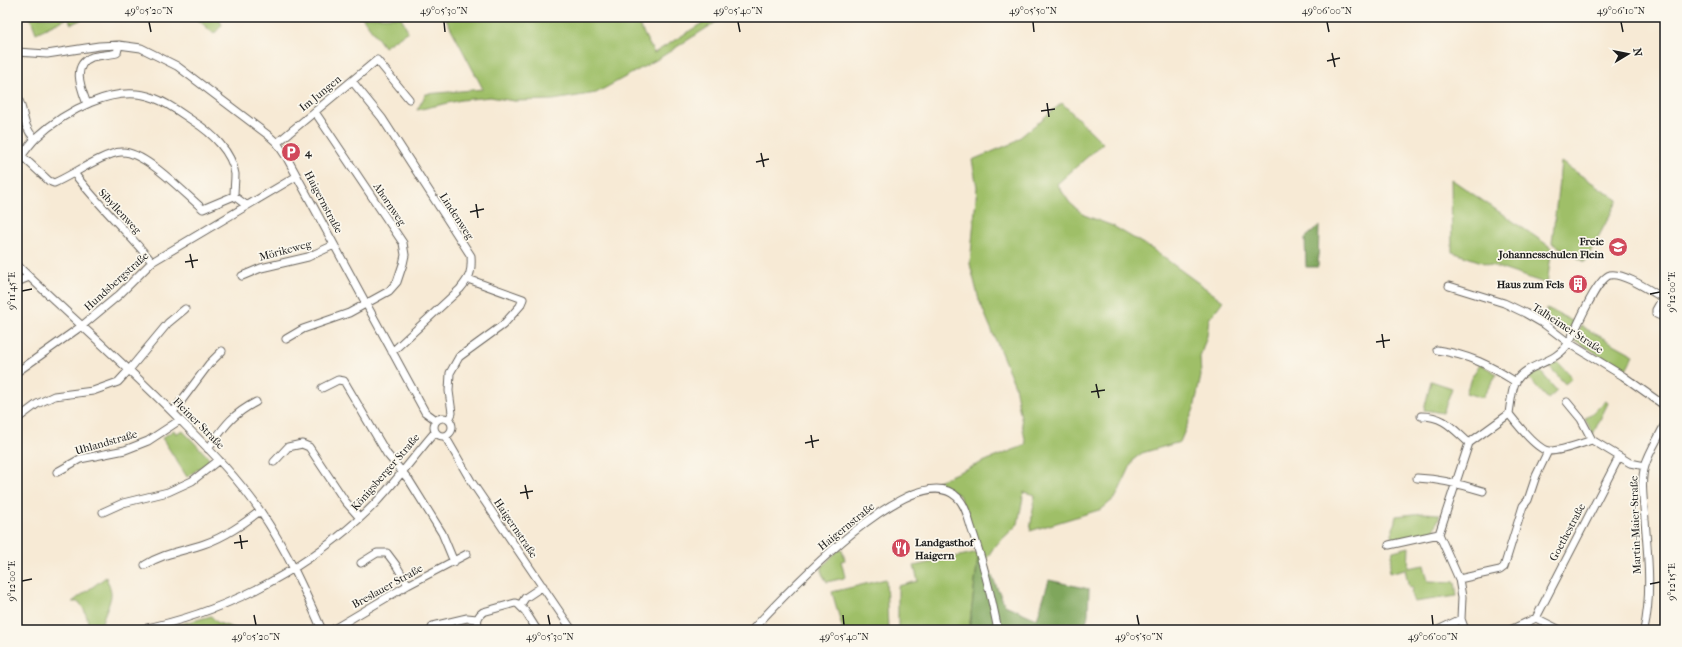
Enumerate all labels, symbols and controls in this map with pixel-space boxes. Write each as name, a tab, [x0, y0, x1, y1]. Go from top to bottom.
text: 49°05'20"N	[125, 5, 174, 17]
text: 49°05'30"N	[420, 5, 468, 17]
text: 49°05'40"N	[713, 5, 763, 17]
text: 49°05'50"N	[1009, 5, 1057, 17]
text: 49°06'00"N	[1302, 5, 1353, 17]
text: 49°06'10"N	[1597, 5, 1646, 17]
north arrow	[1608, 34, 1648, 74]
text: N	[1630, 47, 1645, 58]
street label: Im Jungen	[297, 72, 344, 114]
parking icon: 4	[280, 141, 302, 163]
place label: 4	[304, 146, 312, 159]
street label: Haigernstraße	[302, 169, 346, 236]
street label: Ahornweg	[370, 180, 409, 228]
street label: Sibyllenweg	[95, 186, 144, 237]
street label: Lindenweg	[437, 190, 477, 242]
place label: Freie Johannesschulen Flein	[1498, 235, 1605, 261]
school or university icon: Freie Johannesschulen Flein	[1607, 236, 1629, 258]
street label: Mörikeweg	[258, 237, 313, 264]
street label: Hundsbergstraße	[81, 249, 152, 314]
text: 9°11'45"E	[6, 272, 18, 310]
text: 9°12'00"E	[1666, 272, 1678, 312]
building icon: Haus zum Fels	[1567, 273, 1589, 295]
place label: Haus zum Fels	[1497, 278, 1564, 291]
street label: Talheimer Straße	[1530, 301, 1606, 356]
street label: Fleiner Straße	[170, 395, 227, 452]
street label: Uhlandstraße	[73, 427, 139, 458]
street label: Königsberger Straße	[348, 431, 423, 514]
street label: Martin-Maier-Straße	[1627, 475, 1644, 574]
street label: Haigernstraße	[491, 496, 540, 561]
street label: Haigernstraße	[816, 499, 877, 553]
street label: Goethestraße	[1547, 501, 1588, 563]
place label: Landgasthof Haigern	[915, 536, 976, 562]
restaurant icon: Landgasthof Haigern	[890, 537, 912, 559]
text: 9°12'00"E	[6, 561, 18, 601]
street label: Breslauer Straße	[350, 561, 425, 611]
text: 9°12'15"E	[1666, 563, 1678, 601]
text: 49°05'20"N	[232, 631, 281, 643]
text: 49°05'30"N	[526, 631, 574, 643]
text: 49°05'40"N	[819, 631, 869, 643]
text: 49°05'50"N	[1115, 631, 1163, 643]
text: 49°06'00"N	[1408, 631, 1459, 643]

